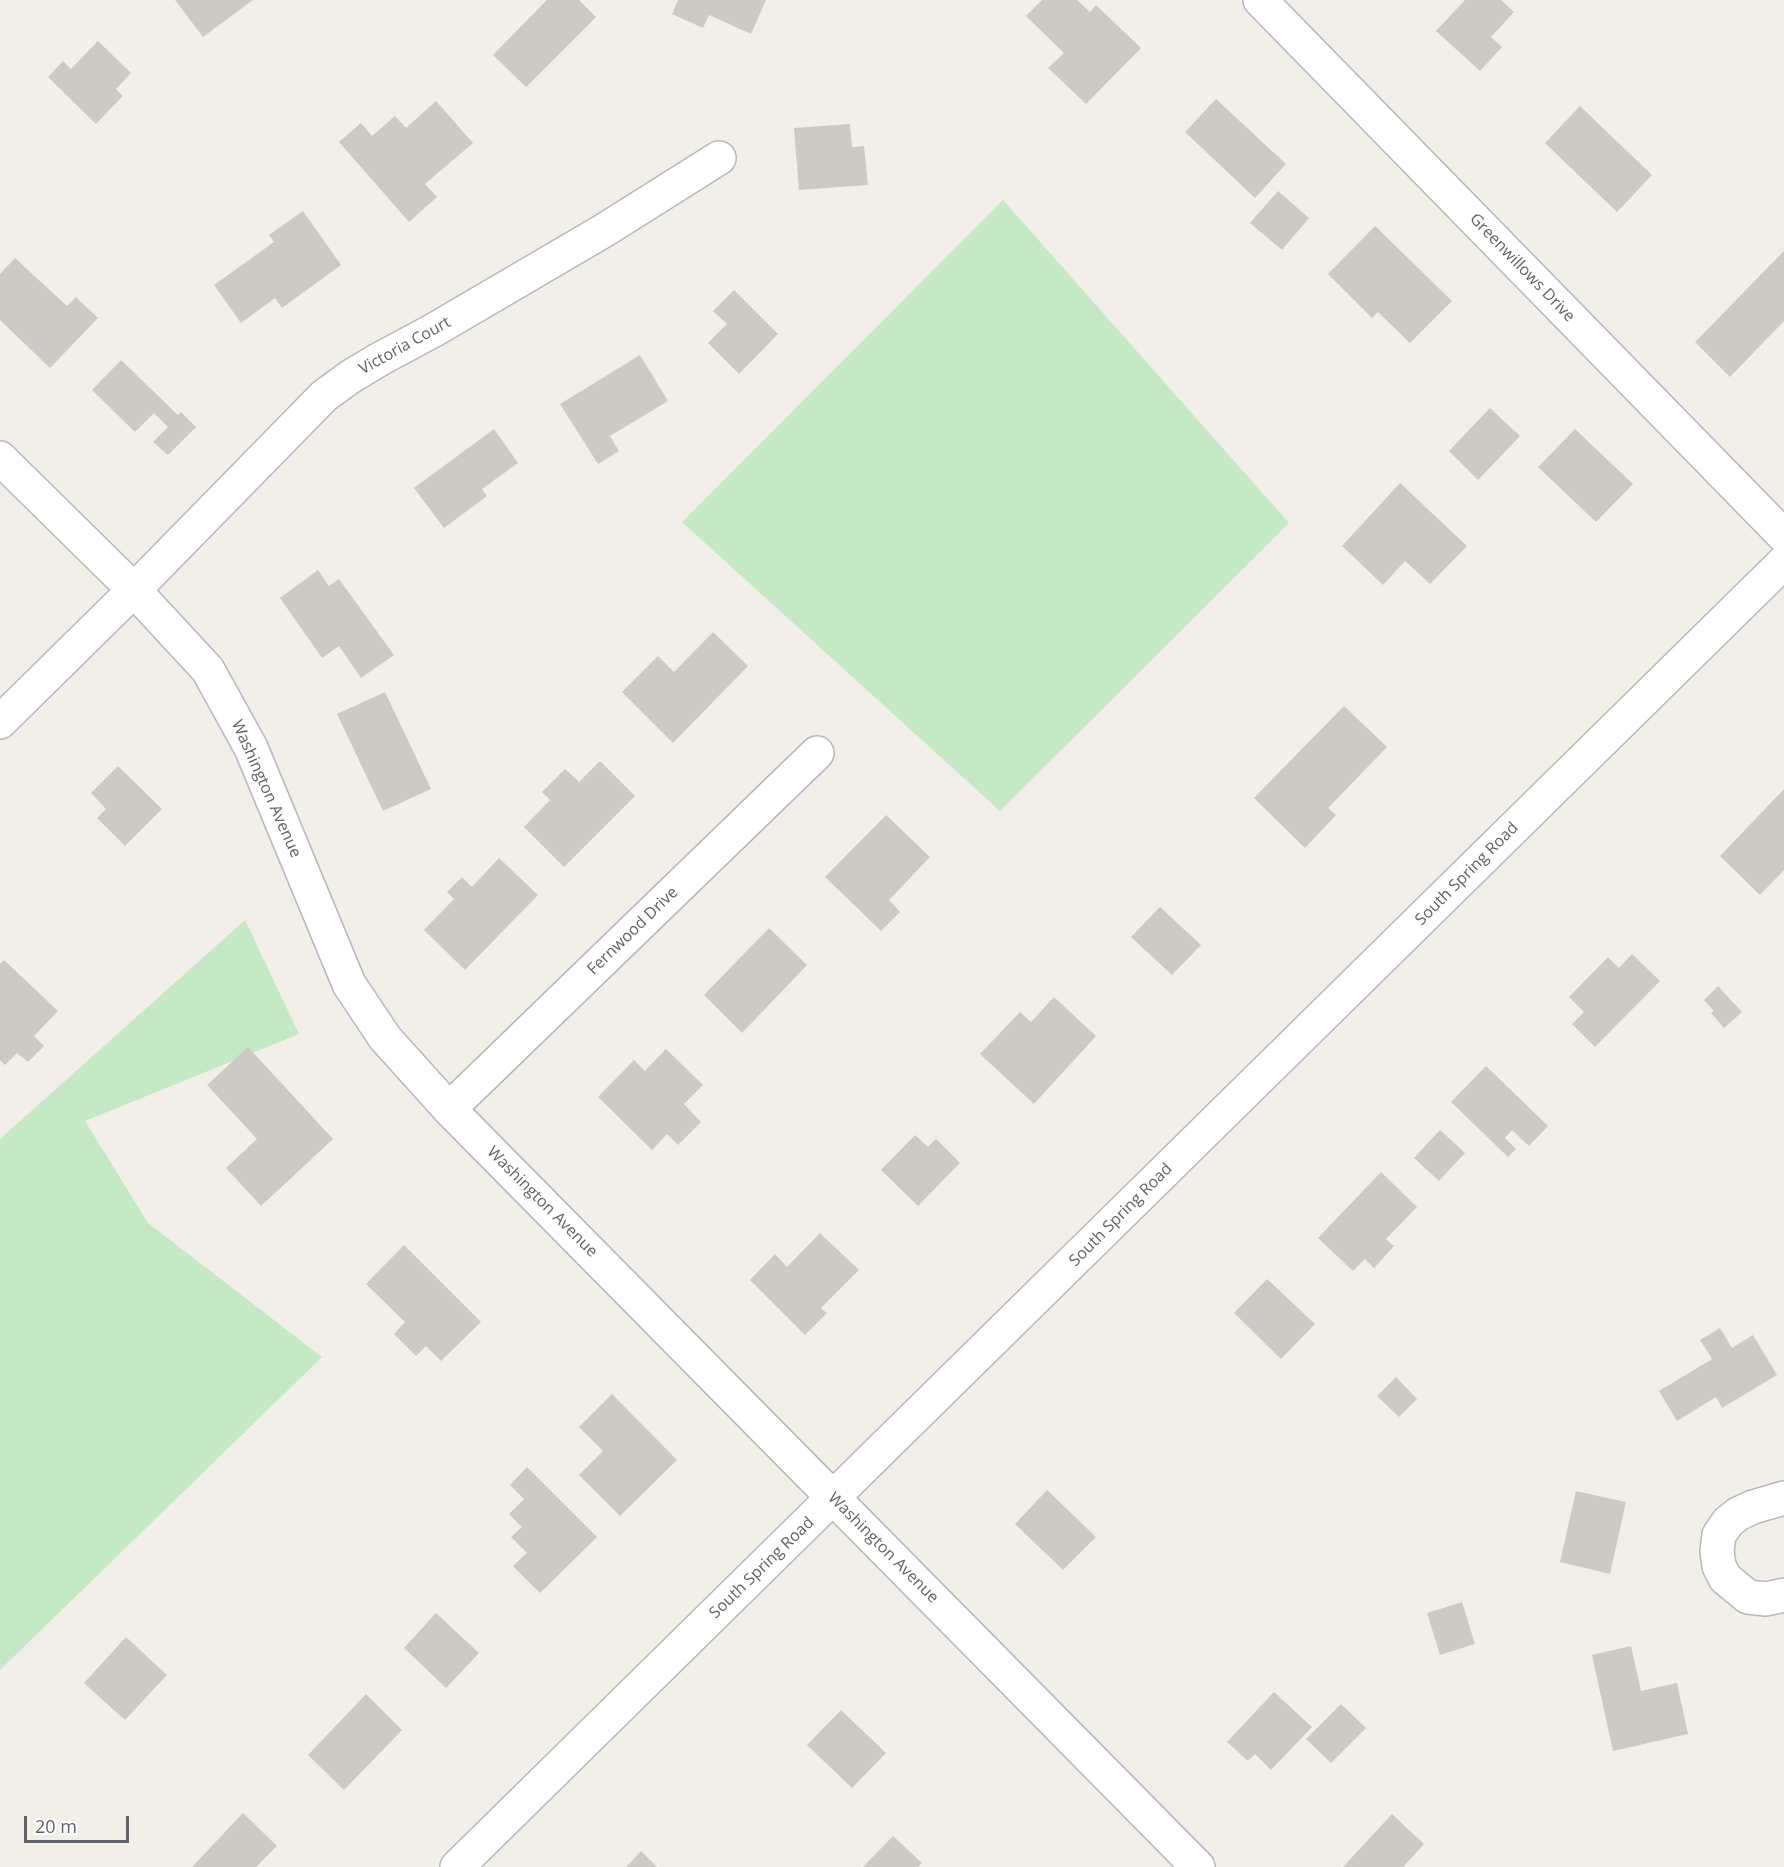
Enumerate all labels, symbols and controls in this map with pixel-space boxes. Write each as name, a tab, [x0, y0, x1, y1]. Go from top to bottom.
street label: Greenwillows Drive	[1465, 210, 1579, 326]
street label: Victoria Court	[356, 313, 454, 379]
street label: Washington Avenue	[227, 717, 305, 861]
street label: South Spring Road	[1411, 818, 1523, 930]
street label: Fernwood Drive	[584, 883, 682, 979]
street label: Washington Avenue	[483, 1143, 601, 1261]
street label: South Spring Road	[1065, 1159, 1177, 1271]
street label: Washington Avenue	[824, 1489, 942, 1607]
street label: South Spring Road	[706, 1513, 818, 1623]
scale bar	[27, 1804, 132, 1842]
text: 20 m	[35, 1814, 77, 1838]

